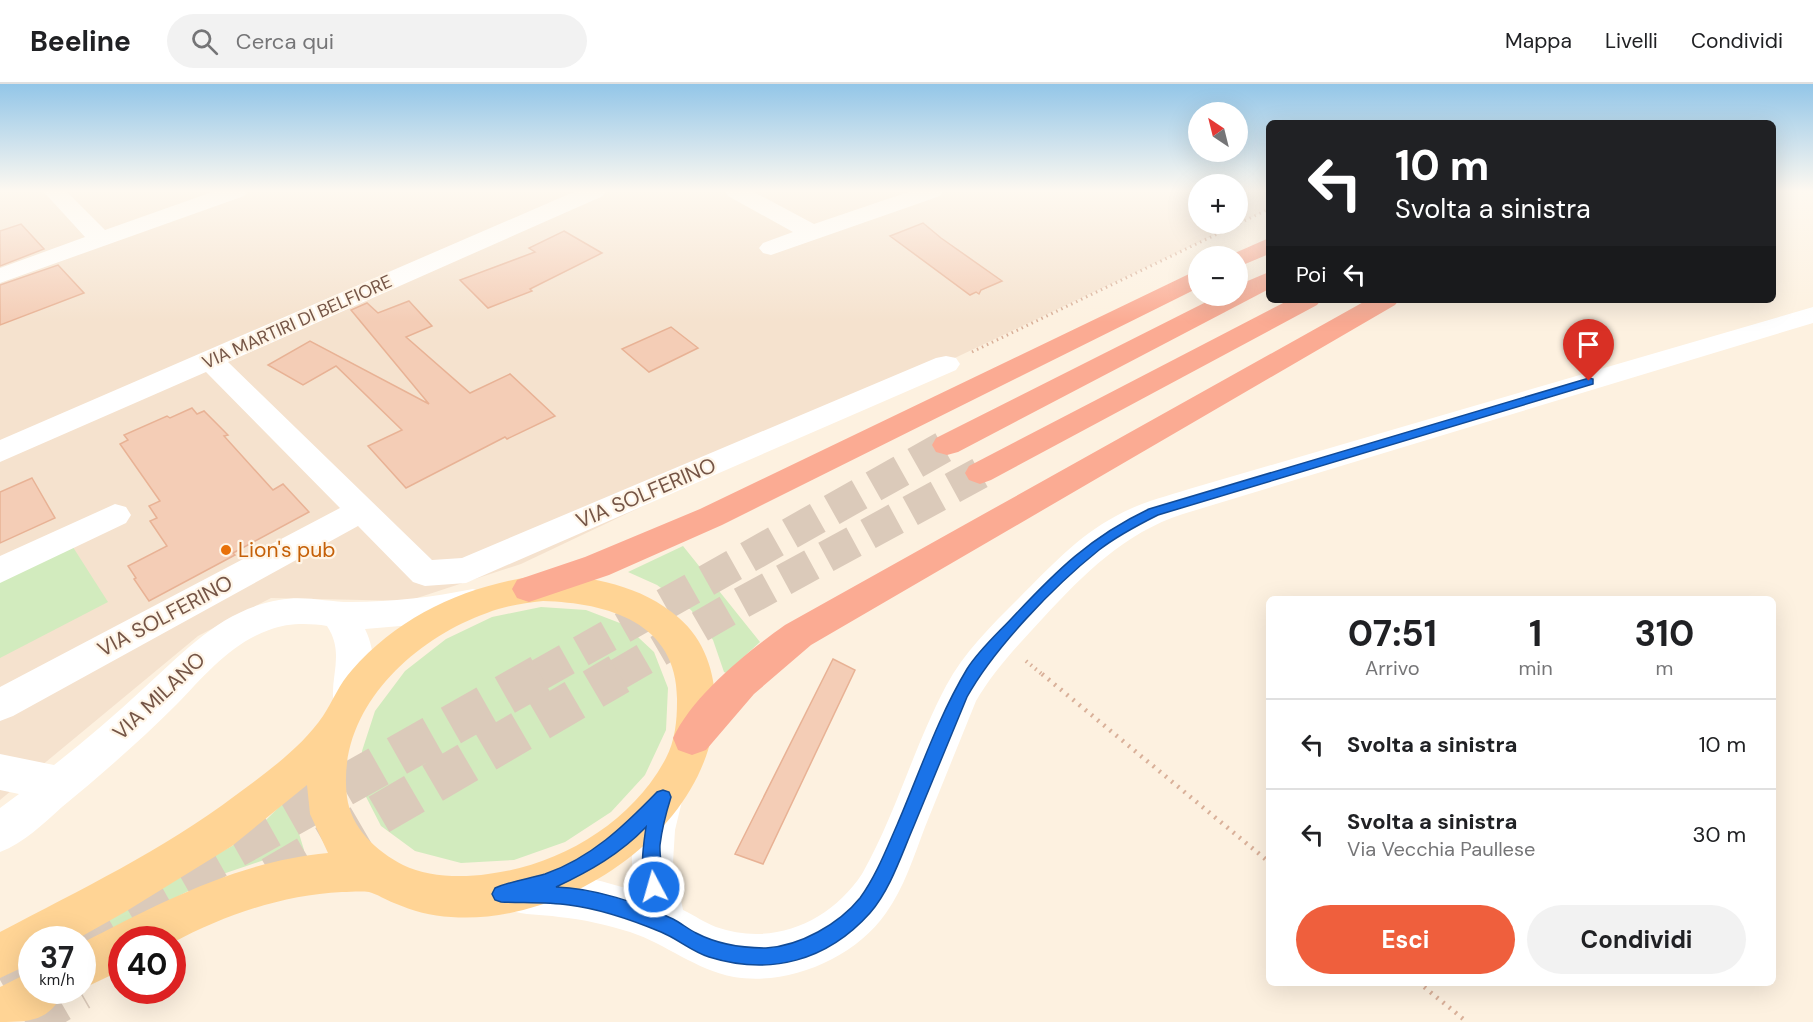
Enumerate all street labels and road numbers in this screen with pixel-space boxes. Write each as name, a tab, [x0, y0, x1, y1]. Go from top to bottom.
street label: VIA MARTIRI DI BELFIORE	[198, 269, 396, 375]
street label: VIA SOLFERINO	[572, 451, 720, 535]
street label: VIA SOLFERINO	[93, 569, 237, 663]
street label: VIA MILANO	[107, 646, 211, 746]

